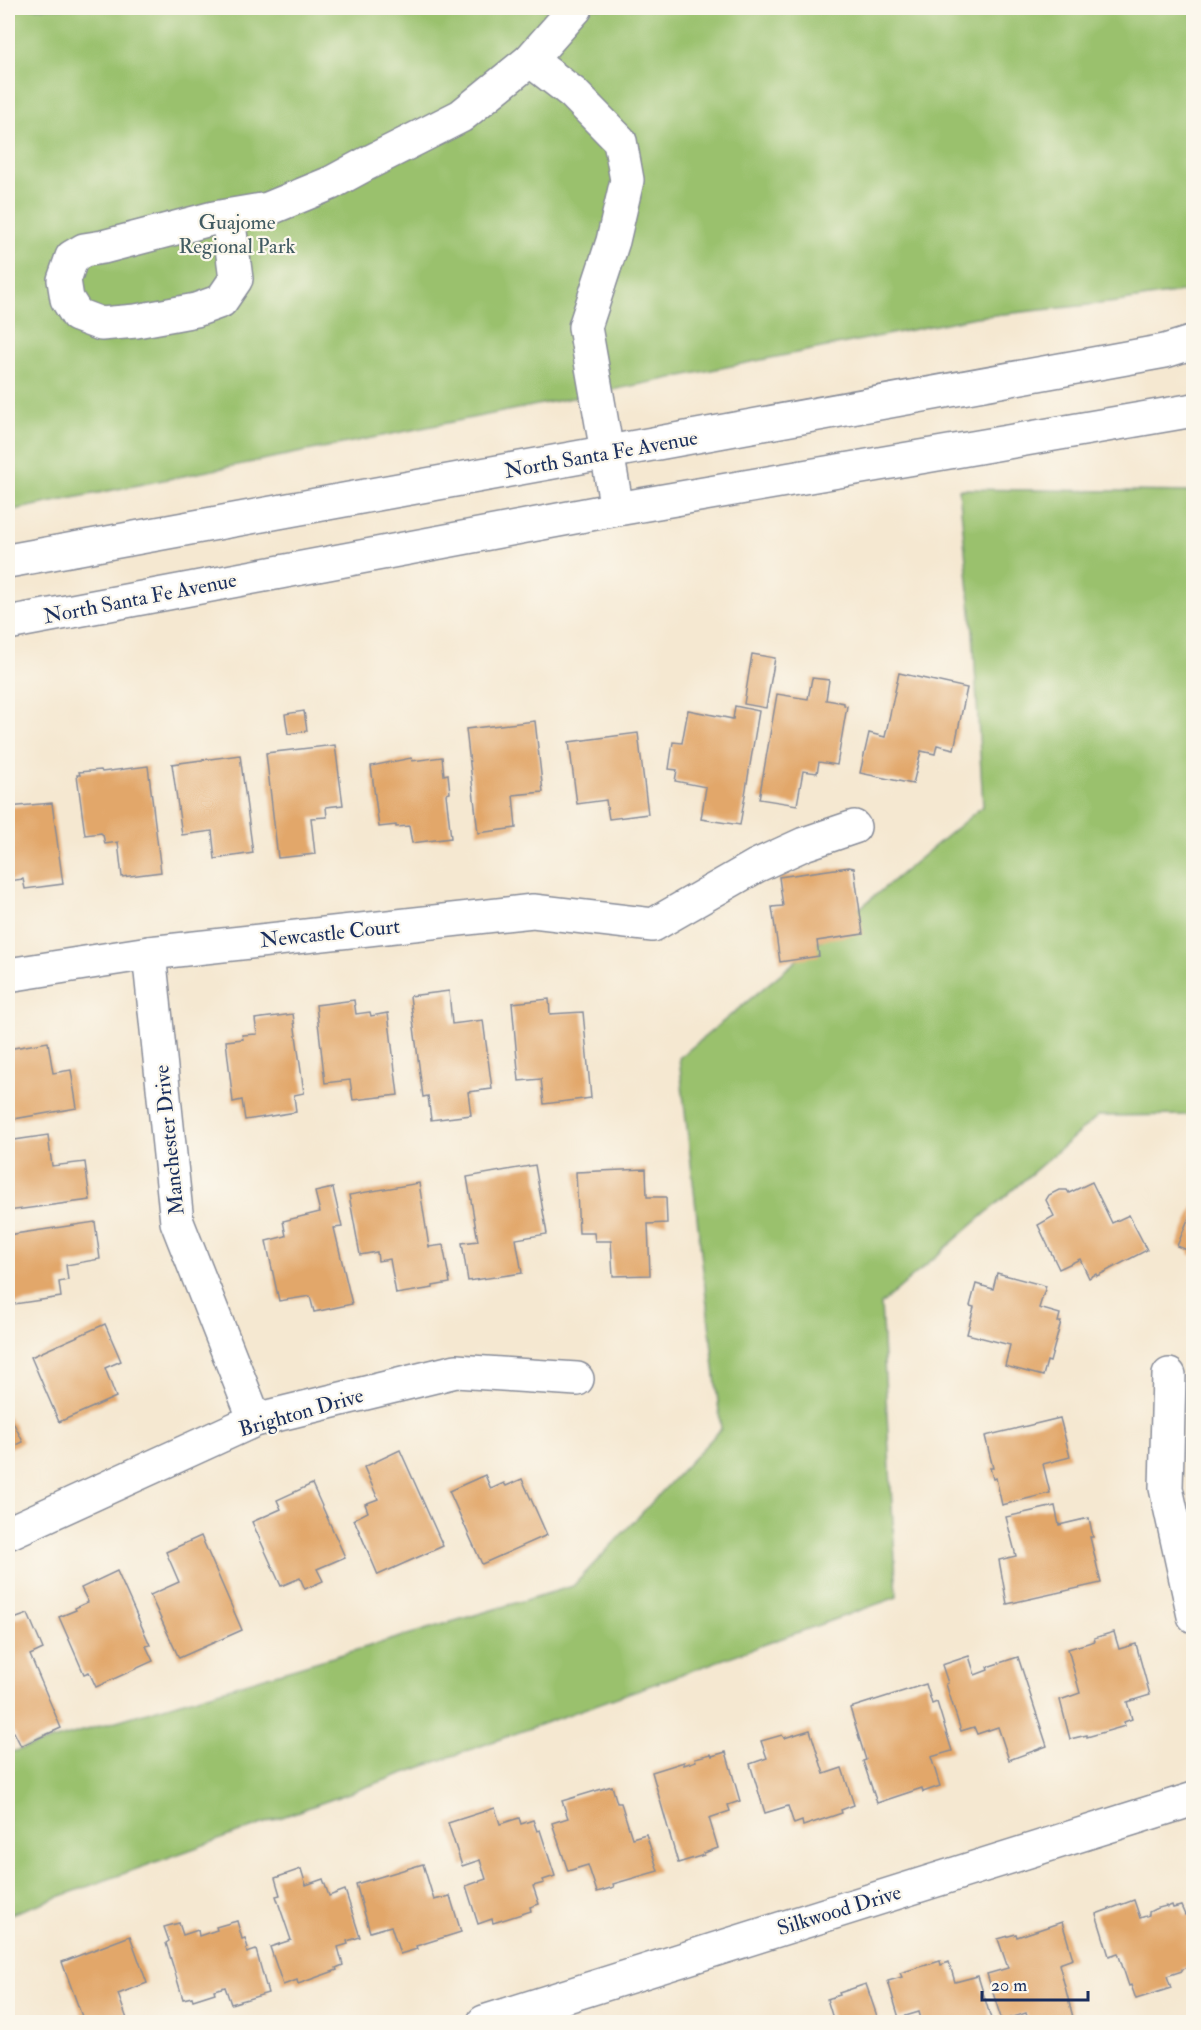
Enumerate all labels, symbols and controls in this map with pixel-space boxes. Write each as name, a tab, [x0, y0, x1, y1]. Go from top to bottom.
park label: Guajome Regional Park	[178, 209, 296, 260]
street label: North Santa Fe Avenue	[502, 424, 700, 485]
street label: North Santa Fe Avenue	[41, 566, 239, 630]
street label: Newcastle Court	[259, 913, 402, 954]
street label: Manchester Drive	[148, 1063, 191, 1216]
street label: Brighton Drive	[236, 1382, 367, 1443]
street label: Silkwood Drive	[774, 1879, 905, 1942]
scale bar	[982, 1964, 1088, 2002]
text: 20 m	[991, 1974, 1027, 1997]

